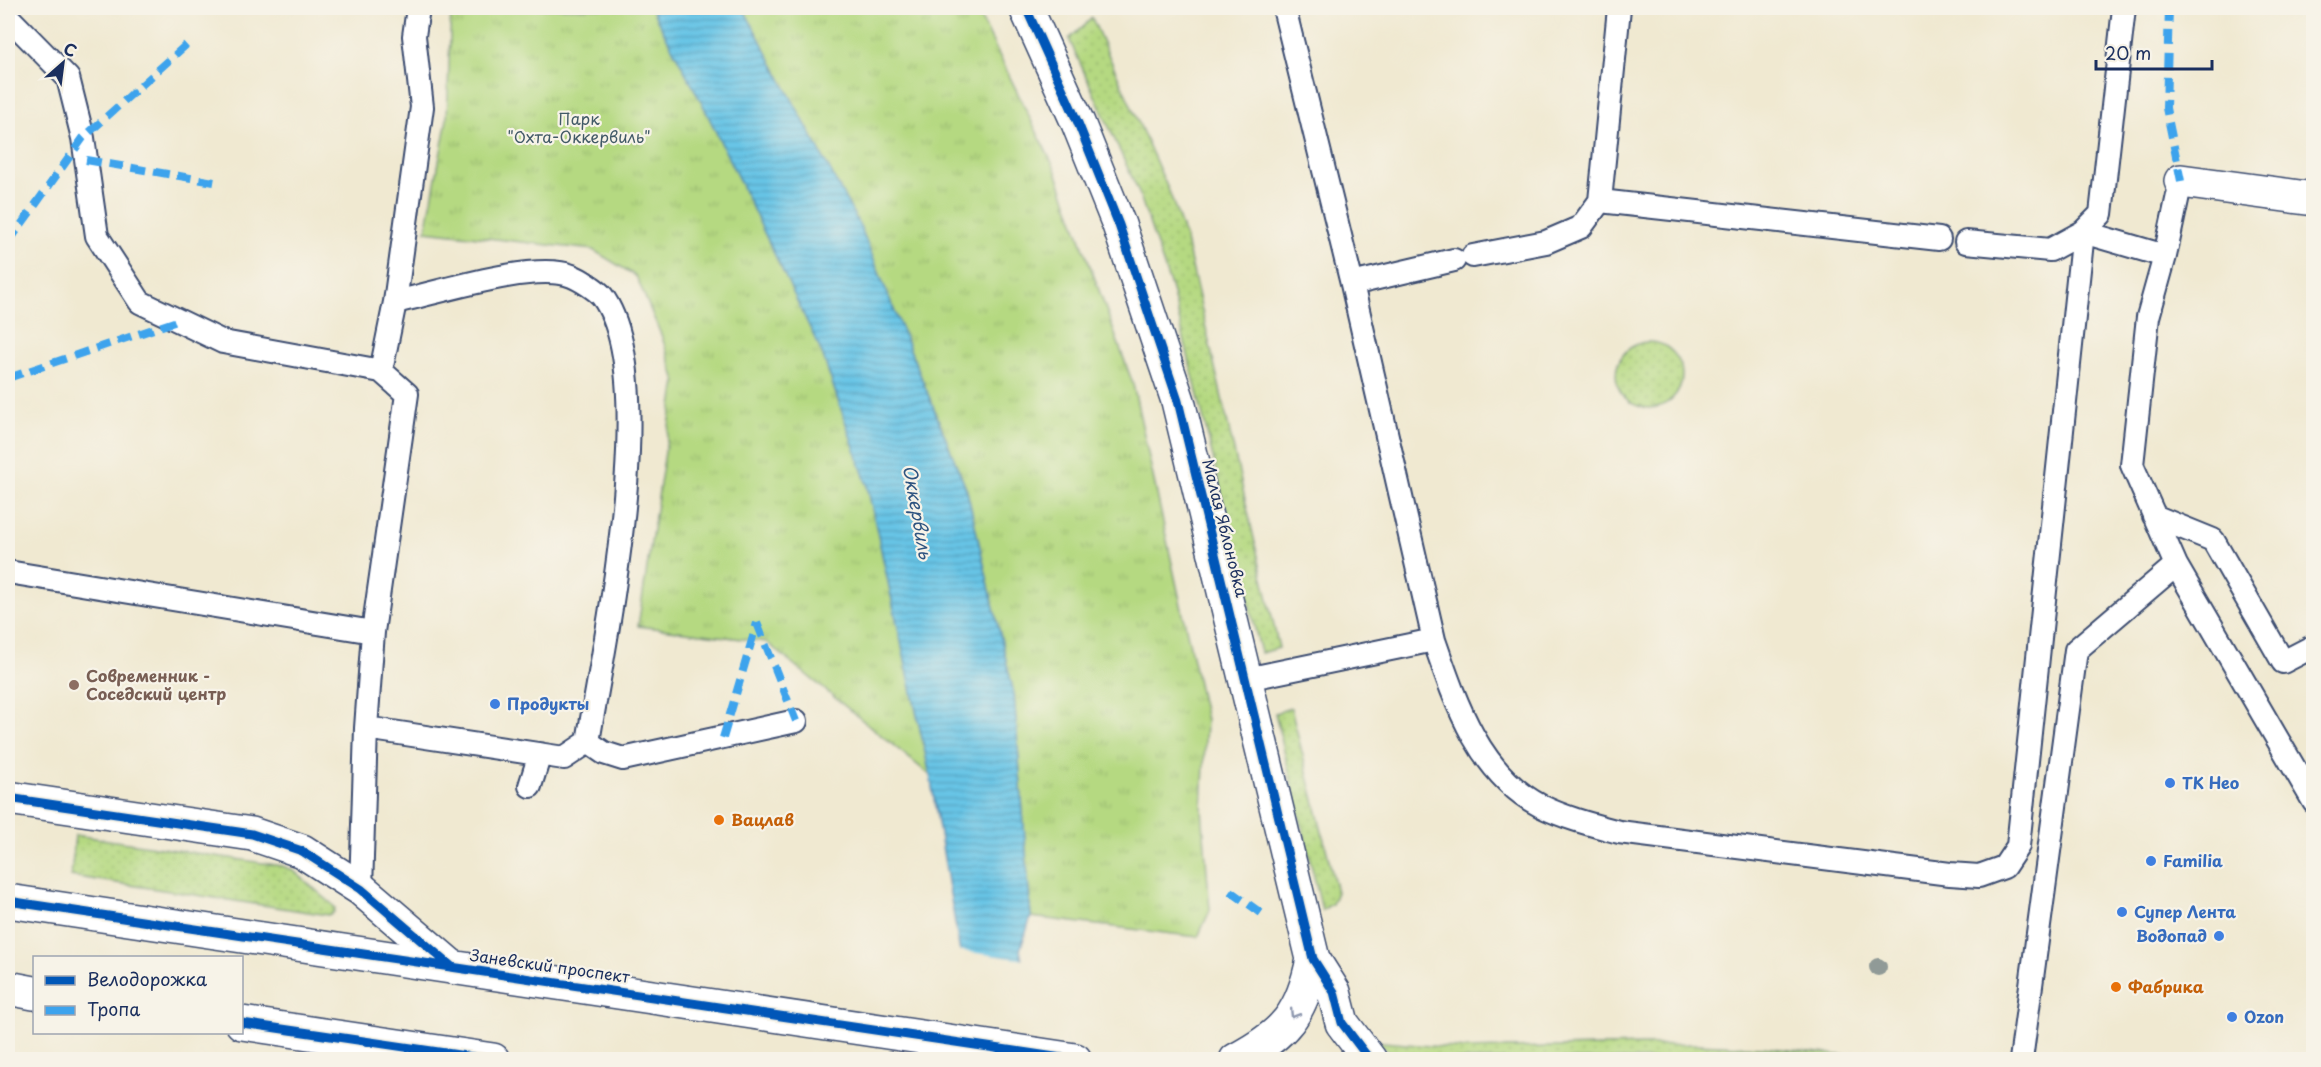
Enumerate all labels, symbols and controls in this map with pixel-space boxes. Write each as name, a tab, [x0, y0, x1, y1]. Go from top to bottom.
north arrow	[33, 33, 93, 93]
scale bar	[2096, 33, 2212, 71]
text: С	[60, 35, 81, 62]
text: 20 m	[2105, 39, 2151, 66]
park label: Парк "Охта-Оккервиль"	[507, 106, 651, 148]
street label: Малая Яблоновка	[1197, 456, 1255, 599]
water label: Оккервиль	[897, 463, 940, 562]
place label: Современник - Соседский центр	[86, 663, 226, 705]
marker: Современник - Соседский центр	[67, 678, 81, 692]
place label: Продукты	[507, 691, 590, 715]
marker: Продукты	[488, 697, 502, 711]
place label: ТК Нео	[2182, 770, 2240, 794]
marker: ТК Нео	[2163, 776, 2177, 790]
place label: Вацлав	[731, 807, 794, 831]
marker: Вацлав	[712, 813, 726, 827]
place label: Familia	[2163, 848, 2223, 872]
marker: Familia	[2144, 854, 2158, 868]
place label: Супер Лента	[2134, 899, 2236, 923]
marker: Супер Лента	[2115, 905, 2129, 919]
place label: Водопад	[2136, 923, 2207, 947]
marker: Водопад	[2212, 929, 2226, 943]
street label: Заневский проспект	[468, 942, 632, 988]
legend	[33, 956, 243, 1034]
text: Велодорожка	[87, 965, 208, 992]
place label: Фабрика	[2128, 974, 2204, 998]
marker: Фабрика	[2109, 980, 2123, 994]
text: Тропа	[87, 995, 140, 1022]
place label: Ozon	[2244, 1004, 2284, 1028]
one-way arrow	[1290, 1008, 1302, 1018]
marker: Ozon	[2225, 1010, 2239, 1024]

